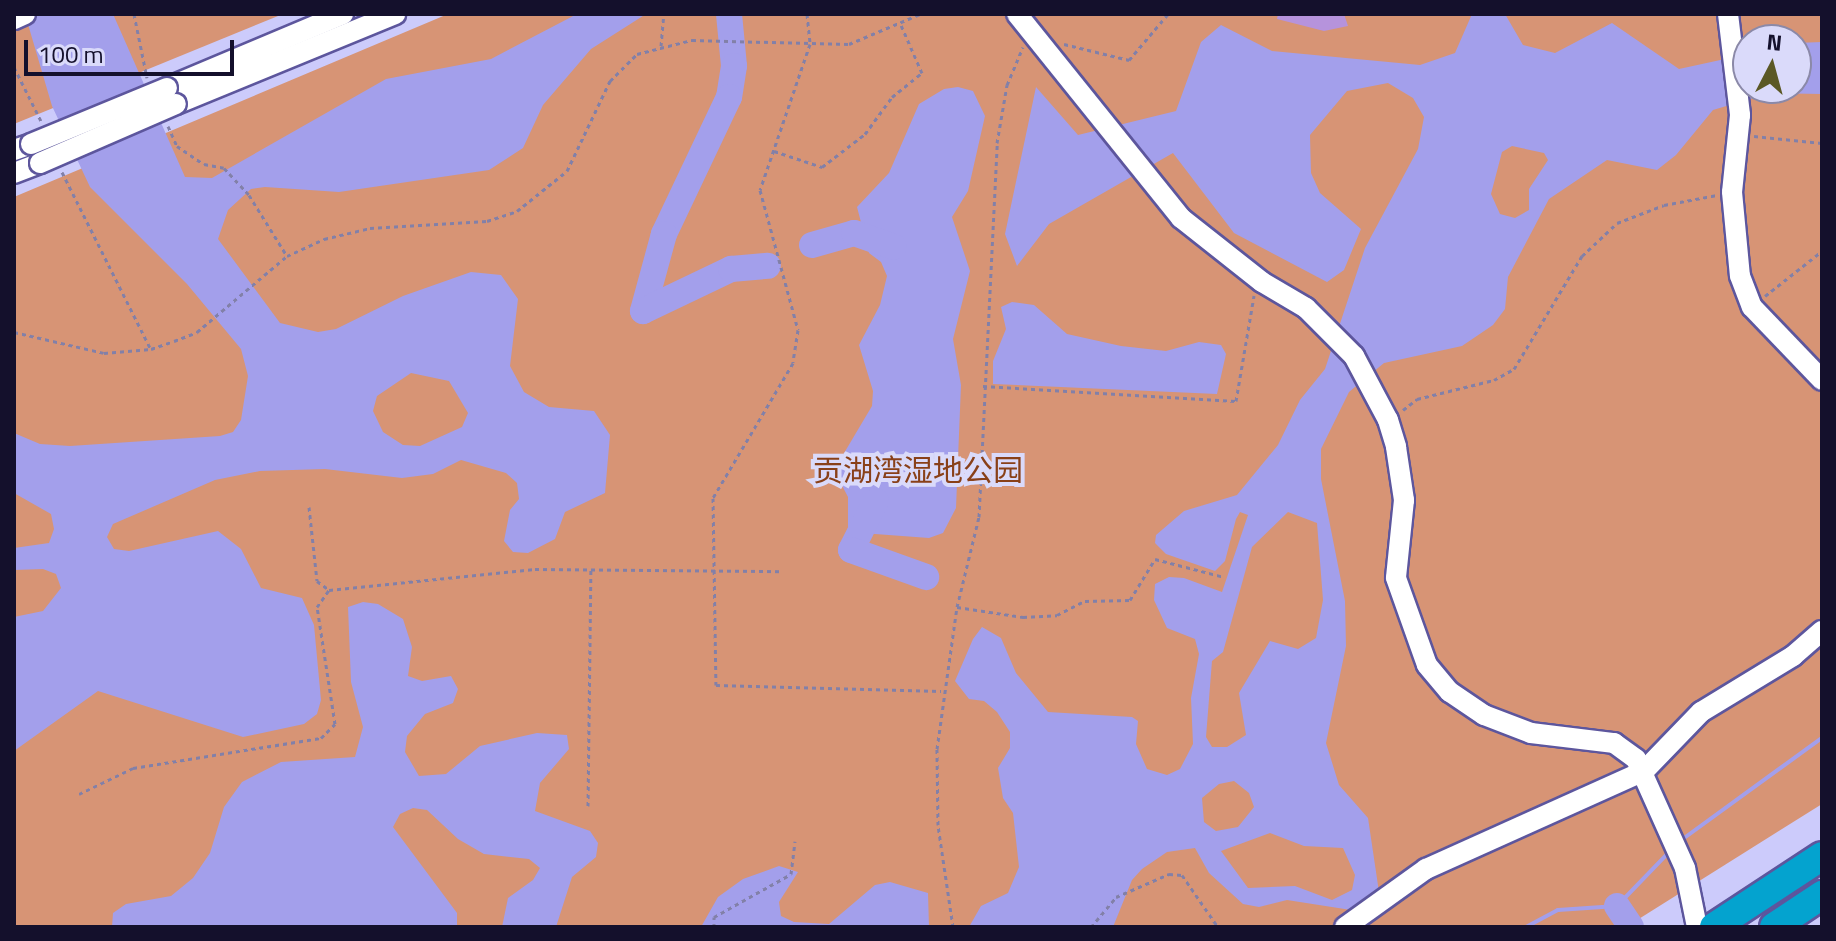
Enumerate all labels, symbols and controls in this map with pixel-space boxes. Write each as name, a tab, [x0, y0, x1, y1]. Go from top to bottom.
scale bar	[28, 24, 238, 74]
north arrow	[1732, 24, 1812, 104]
text: N	[1765, 24, 1784, 60]
text: 100 m	[38, 36, 104, 72]
park label: 贡湖湾湿地公园	[813, 452, 1023, 488]

